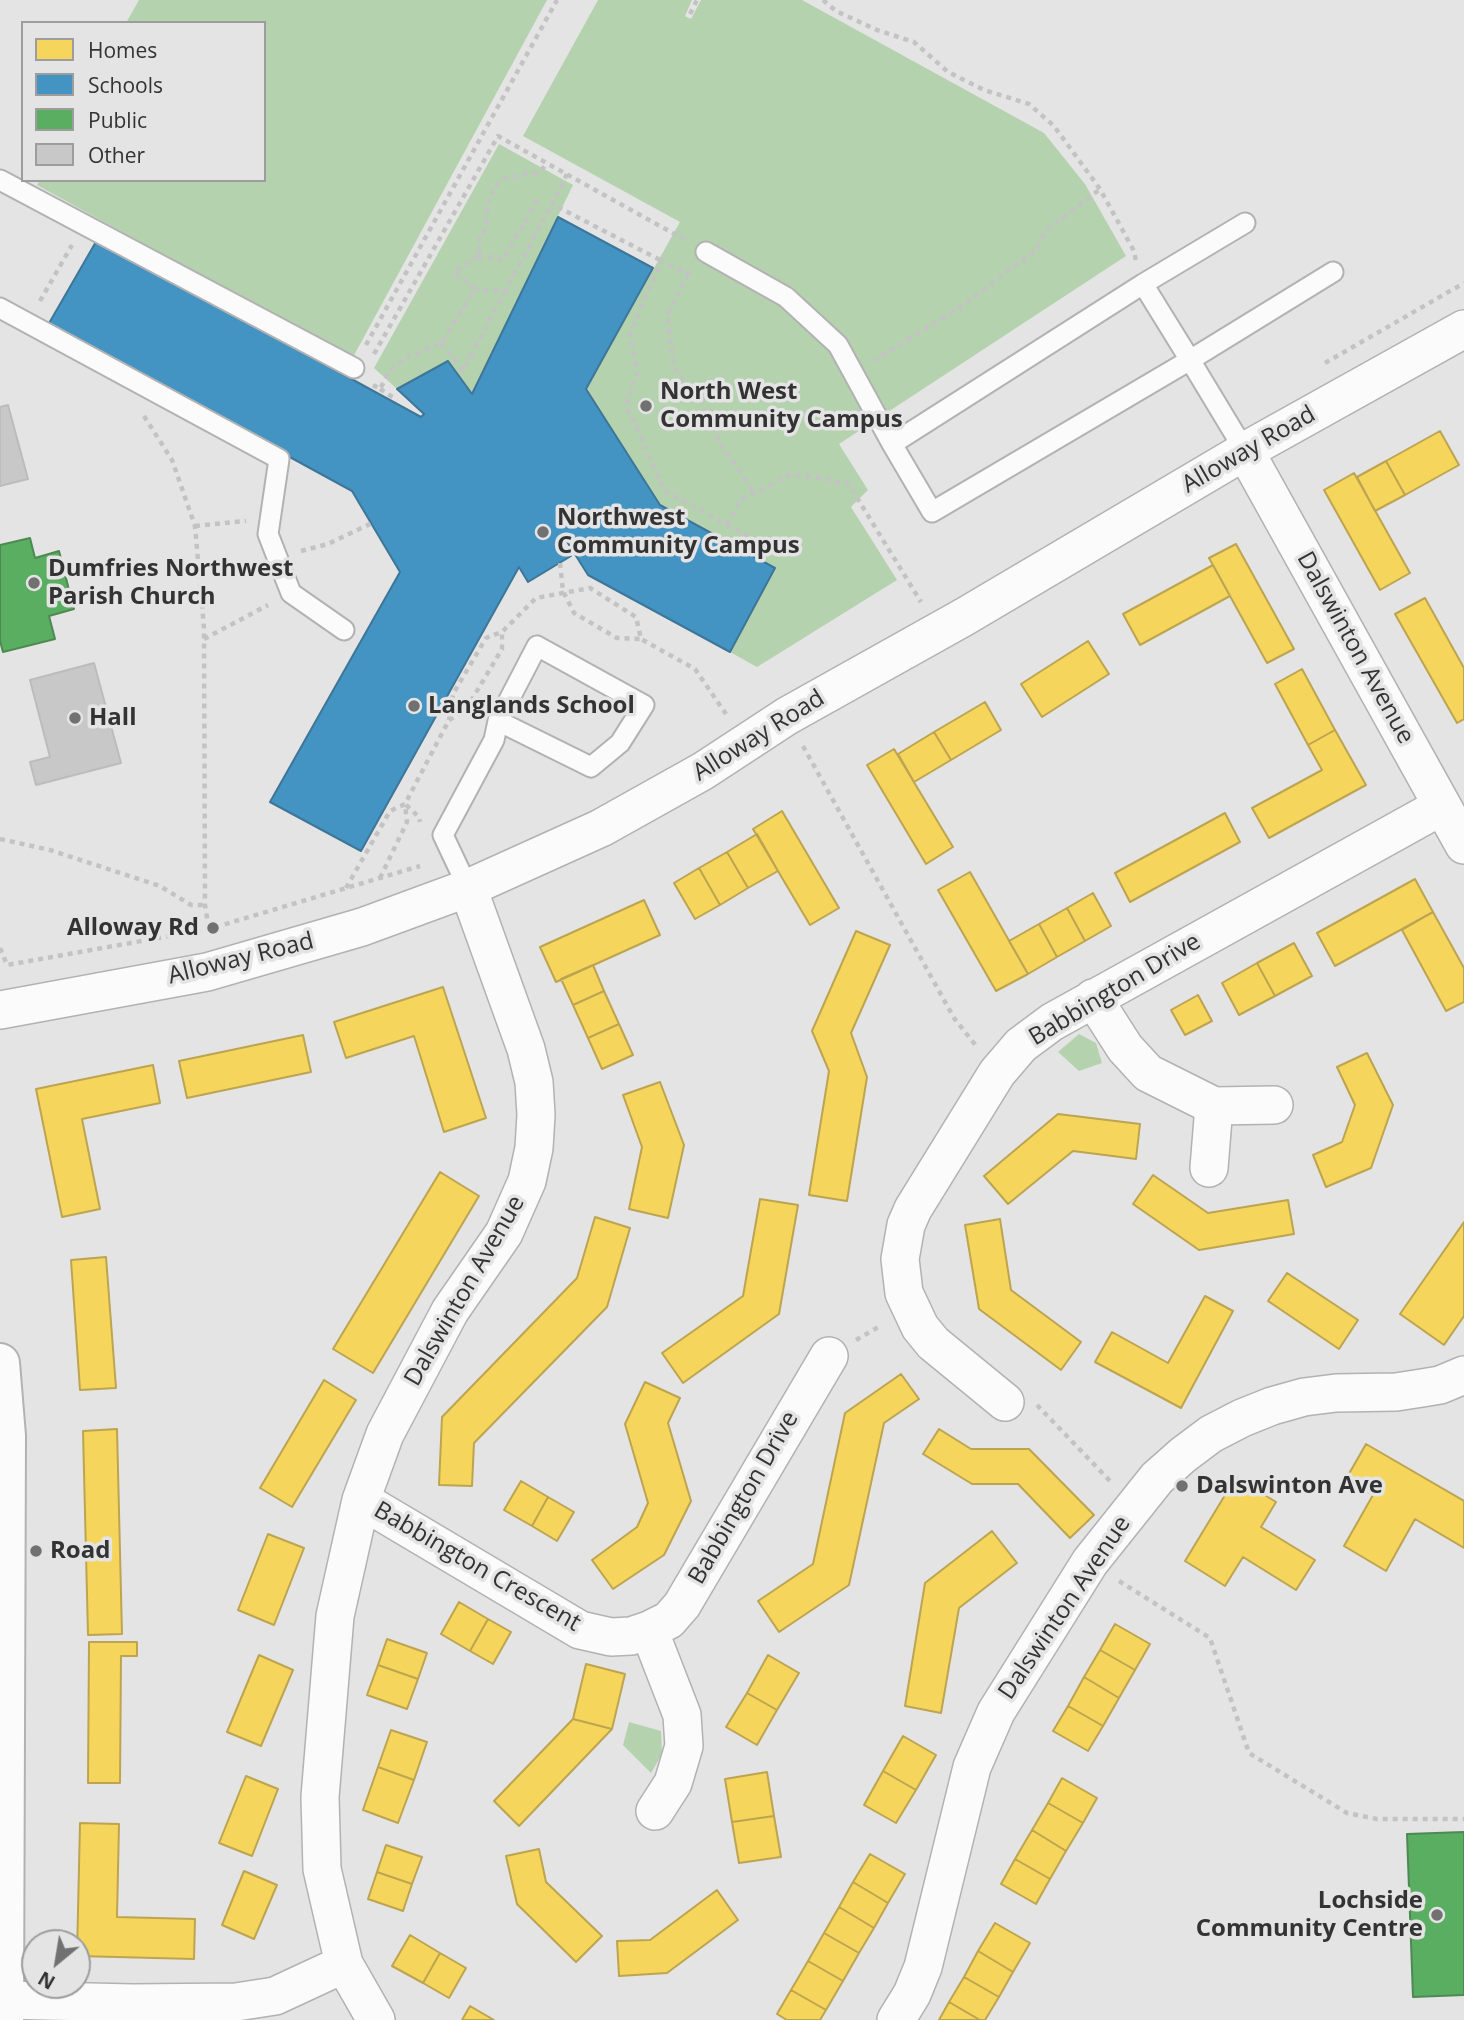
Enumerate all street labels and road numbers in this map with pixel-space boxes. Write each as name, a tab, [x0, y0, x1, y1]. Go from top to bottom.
street label: Alloway Road	[1177, 400, 1321, 500]
street label: Dalswinton Avenue	[1290, 547, 1420, 749]
street label: Alloway Road	[688, 684, 830, 788]
street label: Alloway Road	[165, 927, 317, 991]
street label: Babbington Drive	[1024, 928, 1206, 1052]
street label: Dalswinton Avenue	[399, 1191, 531, 1391]
street label: Babbington Drive	[683, 1406, 805, 1590]
street label: Babbington Crescent	[368, 1496, 586, 1638]
street label: Dalswinton Avenue	[993, 1511, 1137, 1705]

